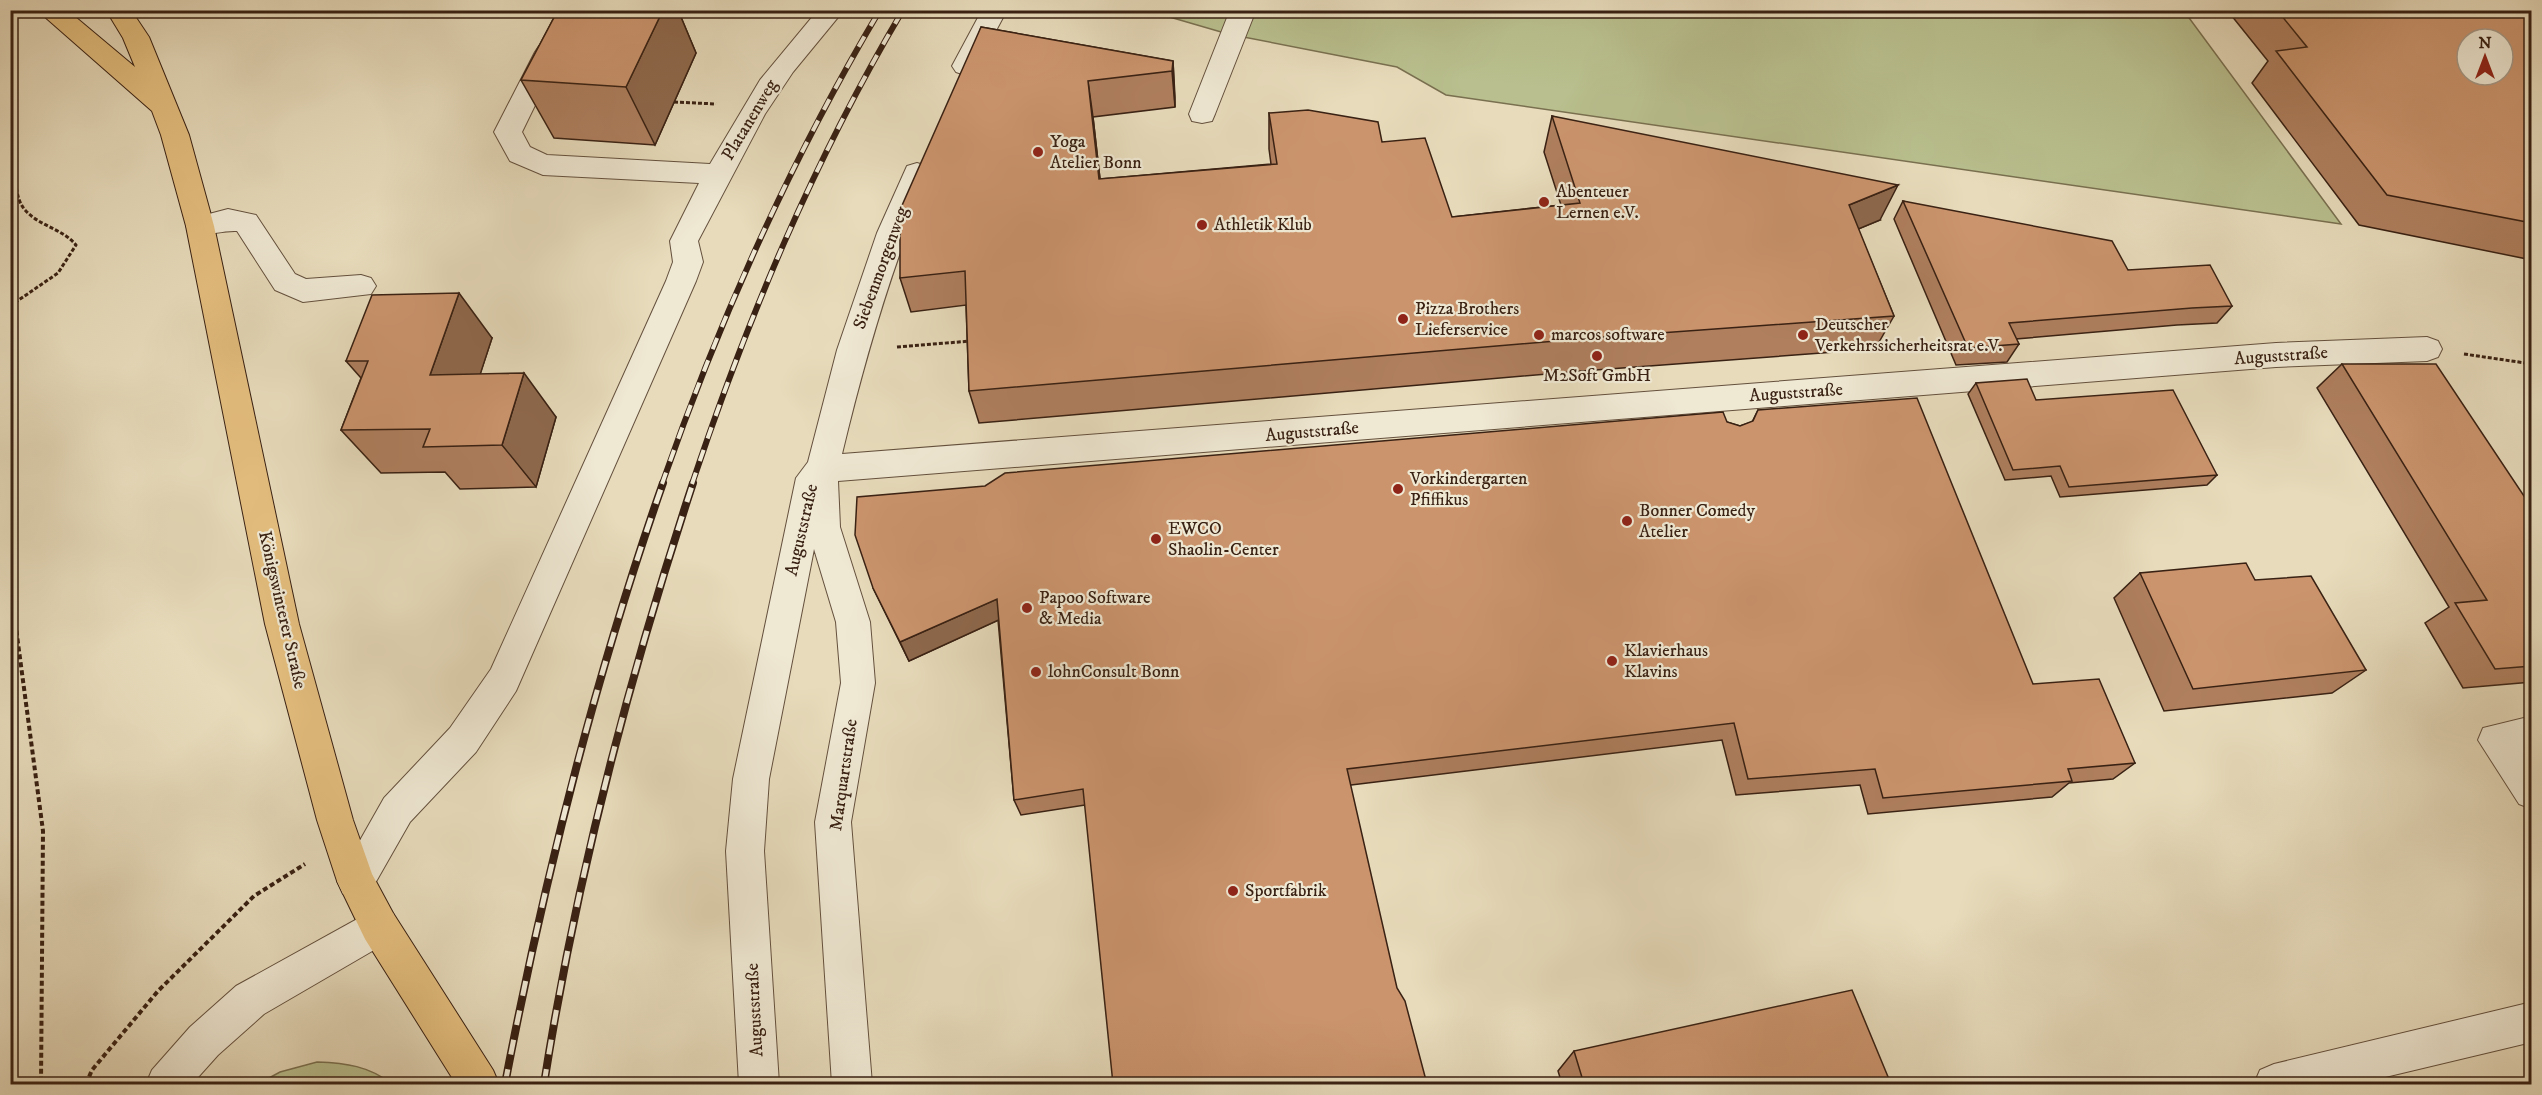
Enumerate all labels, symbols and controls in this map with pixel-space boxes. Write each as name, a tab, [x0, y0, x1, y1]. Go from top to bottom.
north arrow	[2455, 27, 2515, 87]
text: N	[2478, 33, 2492, 53]
street label: Platanenweg	[717, 75, 783, 165]
place label: Yoga Atelier Bonn	[1050, 131, 1142, 174]
marker: Yoga Atelier Bonn	[1031, 145, 1045, 159]
place label: Abenteuer Lernen e.V.	[1556, 181, 1639, 224]
marker: Abenteuer Lernen e.V.	[1537, 195, 1551, 209]
street label: Siebenmorgenweg	[849, 203, 913, 332]
place label: Athletik Klub	[1214, 214, 1312, 236]
marker: Athletik Klub	[1195, 218, 1209, 232]
place label: Pizza Brothers Lieferservice	[1415, 298, 1519, 341]
marker: Pizza Brothers Lieferservice	[1396, 312, 1410, 326]
place label: Deutscher Verkehrssicherheitsrat e.V.	[1814, 314, 2002, 357]
place label: marcos software	[1551, 324, 1665, 346]
marker: marcos software	[1532, 328, 1546, 342]
marker: Deutscher Verkehrssicherheitsrat e.V.	[1796, 328, 1810, 342]
street label: Auguststraße	[2233, 342, 2329, 370]
marker: M2Soft GmbH	[1590, 349, 1604, 363]
place label: M2Soft GmbH	[1543, 365, 1651, 387]
street label: Auguststraße	[1748, 379, 1844, 407]
street label: Auguststraße	[1264, 417, 1360, 447]
place label: Vorkindergarten Pfiffikus	[1409, 468, 1528, 511]
street label: Auguststraße	[781, 482, 823, 578]
marker: Vorkindergarten Pfiffikus	[1391, 482, 1405, 496]
place label: Bonner Comedy Atelier	[1639, 500, 1755, 543]
marker: Bonner Comedy Atelier	[1620, 514, 1634, 528]
place label: EWCO Shaolin-Center	[1168, 518, 1279, 561]
street label: Königswinterer Straße	[253, 529, 311, 691]
marker: EWCO Shaolin-Center	[1149, 532, 1163, 546]
place label: Papoo Software & Media	[1039, 587, 1150, 630]
marker: Papoo Software & Media	[1020, 601, 1034, 615]
place label: Klavierhaus Klavins	[1624, 640, 1708, 683]
marker: Klavierhaus Klavins	[1605, 654, 1619, 668]
place label: lohnConsult Bonn	[1048, 661, 1180, 683]
marker: lohnConsult Bonn	[1029, 665, 1043, 679]
street label: Marquartstraße	[825, 718, 863, 832]
place label: Sportfabrik	[1245, 880, 1327, 902]
marker: Sportfabrik	[1226, 884, 1240, 898]
street label: Auguststraße	[742, 963, 768, 1057]

